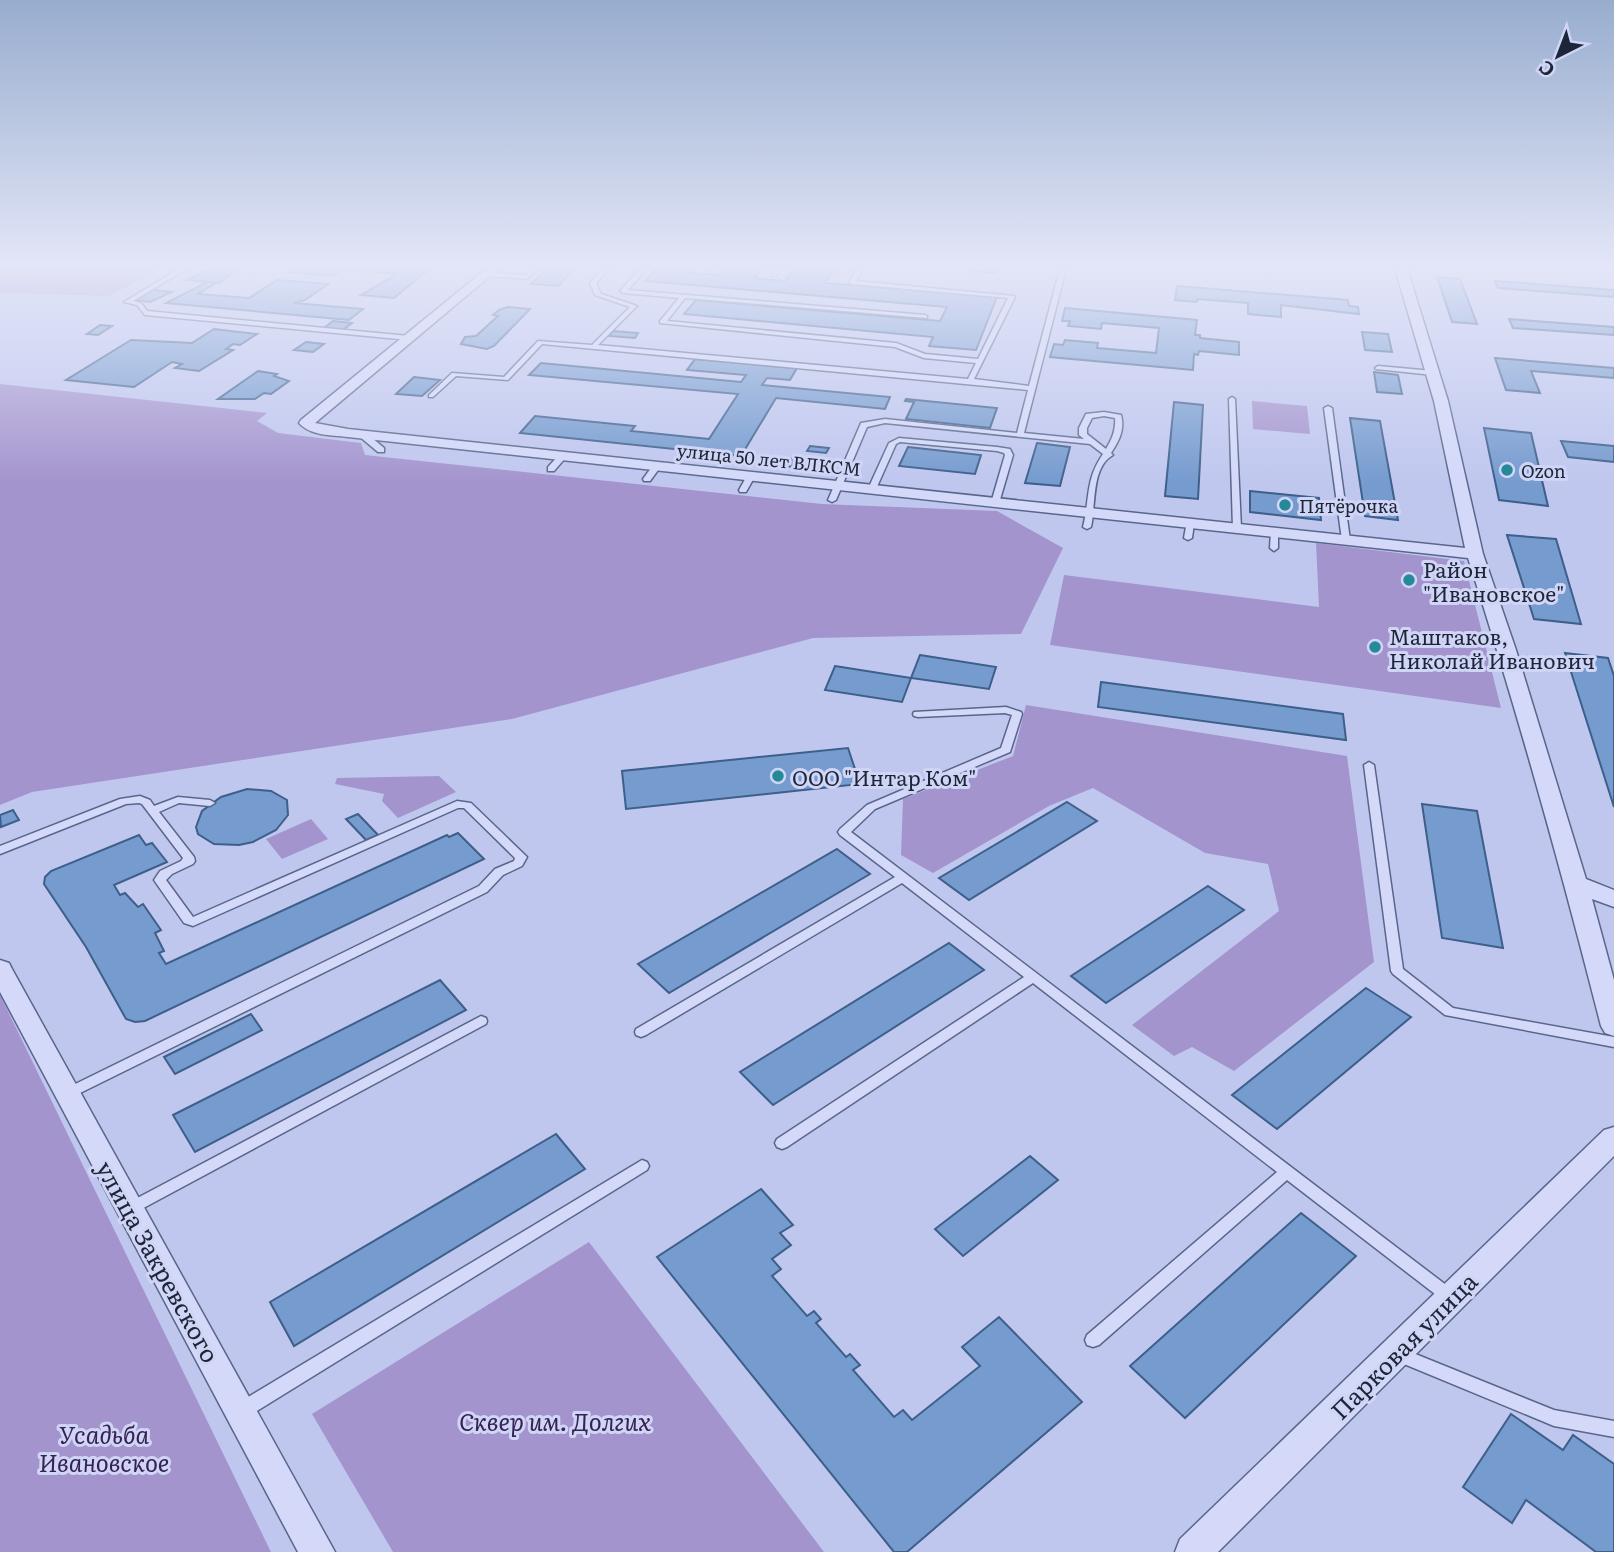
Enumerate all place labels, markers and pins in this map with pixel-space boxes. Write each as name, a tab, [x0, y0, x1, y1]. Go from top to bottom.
place label: Ozon	[1521, 457, 1566, 484]
marker: Ozon	[1499, 462, 1515, 478]
place label: Пятёрочка	[1299, 492, 1398, 519]
marker: Пятёрочка	[1277, 497, 1293, 513]
place label: Район "Ивановское"	[1423, 553, 1564, 608]
marker: Район "Ивановское"	[1401, 572, 1417, 588]
place label: Маштаков, Николай Иванович	[1389, 620, 1595, 675]
marker: Маштаков, Николай Иванович	[1367, 639, 1383, 655]
place label: ООО "Интар Ком"	[792, 761, 976, 792]
marker: ООО "Интар Ком"	[770, 768, 786, 784]

